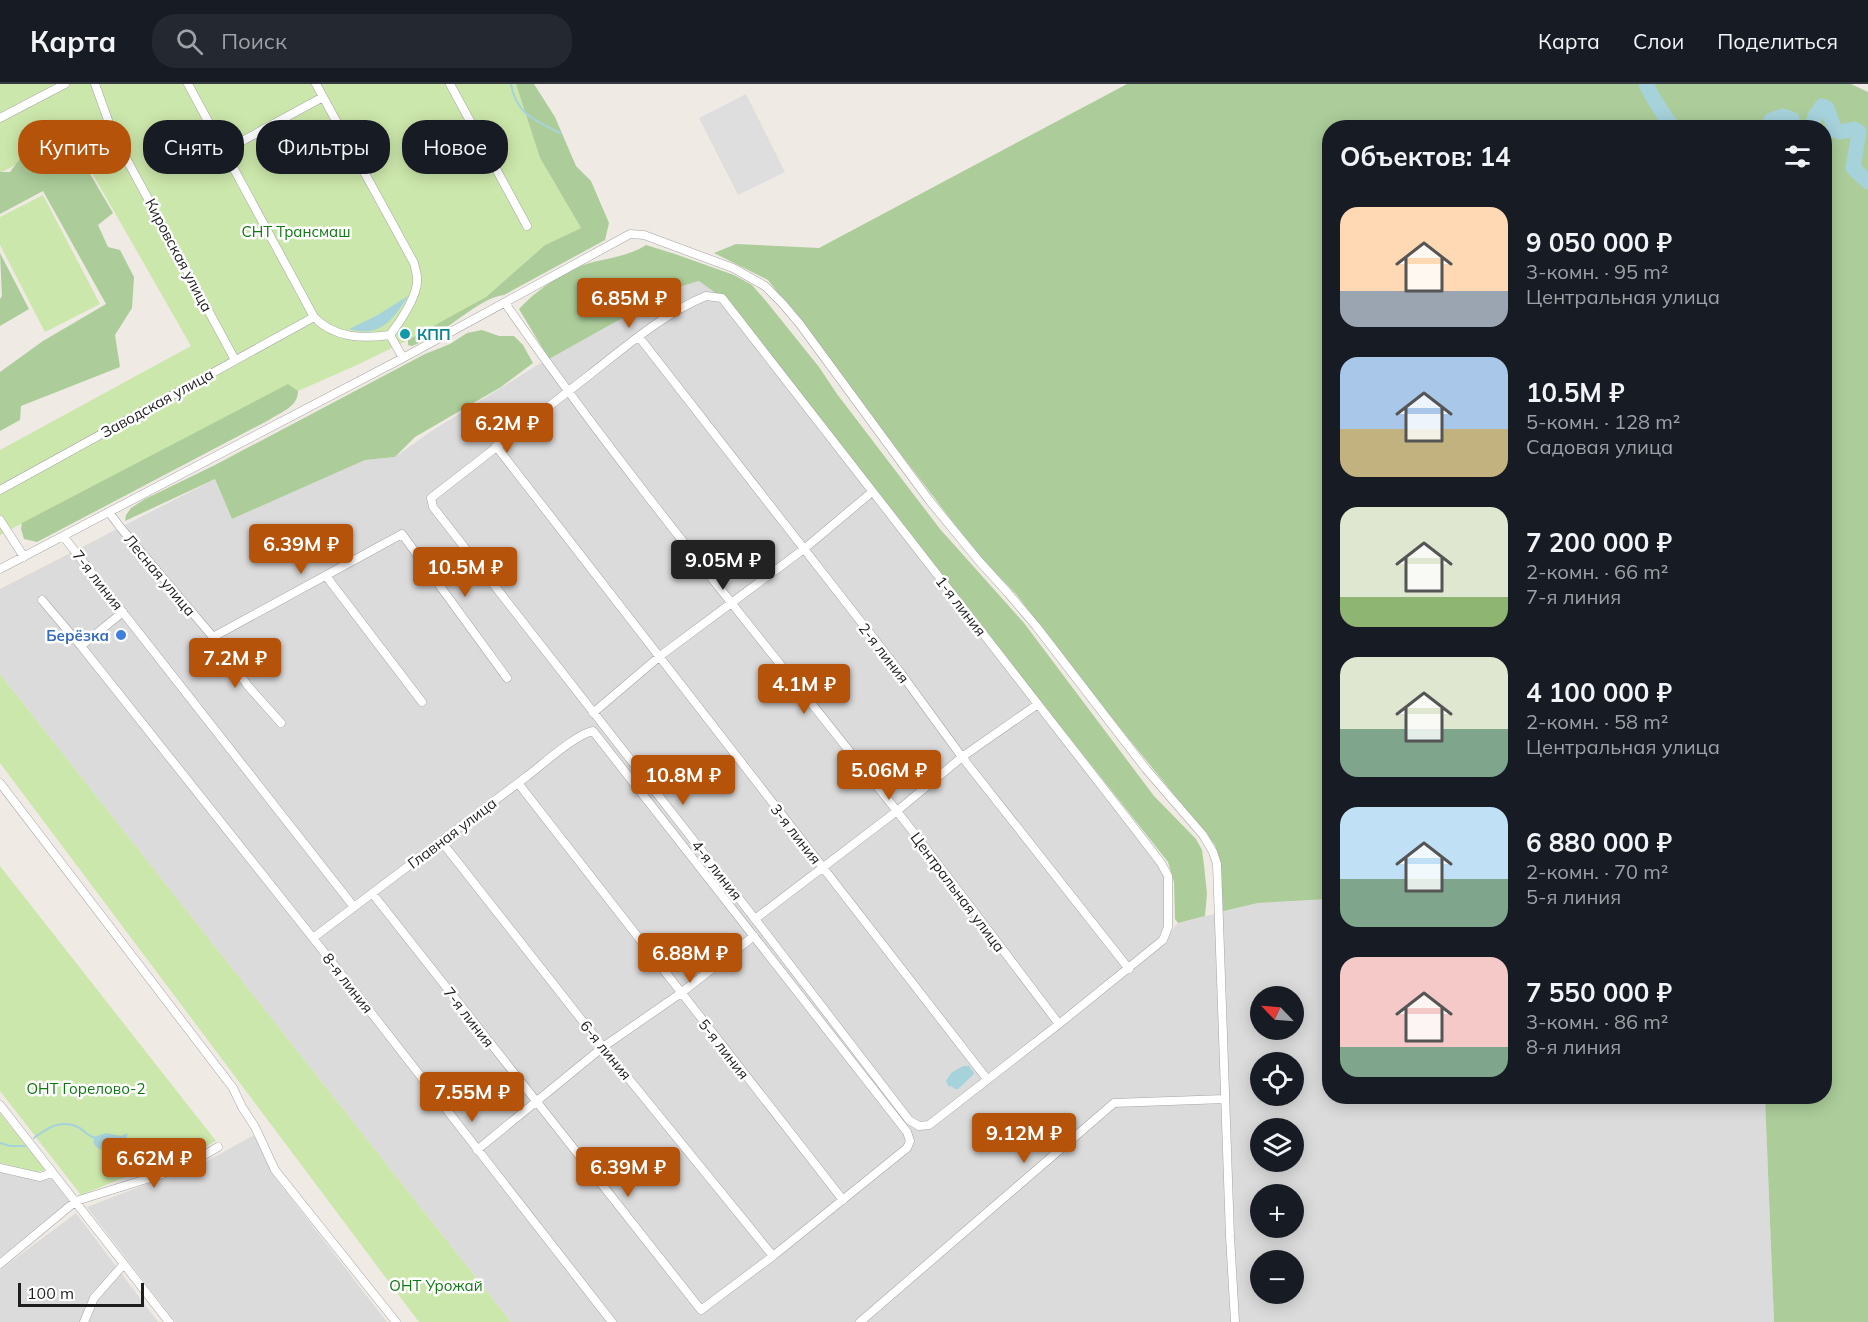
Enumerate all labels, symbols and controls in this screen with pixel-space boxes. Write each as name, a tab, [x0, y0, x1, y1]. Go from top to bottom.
search box	[152, 14, 572, 68]
text: Карта	[30, 24, 116, 59]
icon: search	[173, 25, 206, 58]
text: Поиск	[221, 27, 287, 55]
text: Карта	[1538, 28, 1600, 54]
text: Слои	[1633, 28, 1684, 54]
text: Поделиться	[1717, 28, 1838, 54]
chip: Купить	[18, 120, 131, 174]
chip: Снять	[143, 120, 244, 174]
chip: Фильтры	[256, 120, 390, 174]
chip: Новое	[402, 120, 508, 174]
text: Объектов: 14	[1340, 140, 1511, 173]
icon: filters	[1781, 140, 1814, 173]
street label: Кировская улица	[141, 195, 217, 315]
park label: СНТ Трансмаш	[242, 222, 351, 241]
text: 9 050 000 ₽	[1526, 226, 1672, 259]
icon: home	[1388, 231, 1460, 303]
text: 3-комн. · 95 m²	[1526, 259, 1668, 284]
pin: 6.85M ₽	[574, 278, 684, 329]
text: Центральная улица	[1526, 284, 1720, 309]
text: 6.85M ₽	[591, 285, 667, 310]
place label: КПП	[417, 325, 451, 344]
marker: КПП	[398, 327, 412, 341]
street label: Заводская улица	[97, 364, 217, 442]
text: 10.5M ₽	[1526, 376, 1625, 409]
icon: home	[1388, 381, 1460, 453]
pin: 6.2M ₽	[458, 403, 556, 454]
text: 5-комн. · 128 m²	[1526, 409, 1680, 434]
text: 6.2M ₽	[475, 410, 539, 435]
text: Садовая улица	[1526, 434, 1673, 459]
pin: 6.39M ₽	[246, 524, 356, 575]
text: 7 200 000 ₽	[1526, 526, 1672, 559]
street label: Лесная улица	[120, 530, 200, 620]
text: 6.39M ₽	[263, 531, 339, 556]
icon: home	[1388, 531, 1460, 603]
pin: 9.05M ₽	[668, 540, 778, 591]
street label: 7-я линия	[69, 546, 127, 614]
pin: 10.5M ₽	[410, 547, 520, 598]
text: 9.05M ₽	[685, 547, 761, 572]
text: 10.5M ₽	[427, 554, 503, 579]
text: 2-комн. · 66 m²	[1526, 559, 1668, 584]
street label: 1-я линия	[932, 572, 990, 640]
text: 7-я линия	[1526, 584, 1621, 609]
street label: 2-я линия	[855, 619, 913, 687]
place label: Берёзка	[46, 626, 109, 645]
marker: Берёзка	[114, 628, 128, 642]
pin: 7.2M ₽	[186, 638, 284, 689]
text: 7.2M ₽	[203, 645, 267, 670]
pin: 4.1M ₽	[755, 664, 853, 715]
text: 4.1M ₽	[772, 671, 836, 696]
text: 4 100 000 ₽	[1526, 676, 1672, 709]
icon: home	[1388, 681, 1460, 753]
text: 2-комн. · 58 m²	[1526, 709, 1668, 734]
text: Центральная улица	[1526, 734, 1720, 759]
pin: 5.06M ₽	[834, 750, 944, 801]
pin: 10.8M ₽	[628, 755, 738, 806]
text: 5.06M ₽	[851, 757, 927, 782]
text: 10.8M ₽	[645, 762, 721, 787]
street label: Главная улица	[404, 793, 500, 873]
street label: 3-я линия	[767, 800, 825, 868]
text: 6 880 000 ₽	[1526, 826, 1672, 859]
street label: Центральная улица	[907, 828, 1009, 956]
icon: home	[1388, 831, 1460, 903]
street label: 4-я линия	[688, 836, 746, 904]
text: 2-комн. · 70 m²	[1526, 859, 1668, 884]
text: 5-я линия	[1526, 884, 1621, 909]
pin: 6.88M ₽	[635, 933, 745, 984]
text: 6.88M ₽	[652, 940, 728, 965]
street label: 8-я линия	[319, 949, 377, 1017]
text: 7 550 000 ₽	[1526, 976, 1672, 1009]
icon: home	[1388, 981, 1460, 1053]
street label: 7-я линия	[440, 983, 498, 1051]
north arrow	[1250, 986, 1304, 1040]
map controls	[1250, 986, 1304, 1304]
text: 3-комн. · 86 m²	[1526, 1009, 1668, 1034]
street label: 5-я линия	[695, 1015, 753, 1083]
street label: 6-я линия	[576, 1016, 636, 1084]
text: 8-я линия	[1526, 1034, 1621, 1059]
button: locate	[1250, 1052, 1304, 1106]
pin: 7.55M ₽	[417, 1072, 527, 1123]
park label: ОНТ Горелово-2	[26, 1079, 146, 1098]
text: 7.55M ₽	[434, 1079, 510, 1104]
pin: 9.12M ₽	[969, 1113, 1079, 1164]
button: layers	[1250, 1118, 1304, 1172]
text: 9.12M ₽	[986, 1120, 1062, 1145]
pin: 6.62M ₽	[99, 1138, 209, 1189]
text: 6.62M ₽	[116, 1145, 192, 1170]
pin: 6.39M ₽	[573, 1147, 683, 1198]
text: 6.39M ₽	[590, 1154, 666, 1179]
button: +	[1250, 1184, 1304, 1238]
button: −	[1250, 1250, 1304, 1304]
park label: ОНТ Урожай	[389, 1276, 483, 1295]
scale bar	[18, 1280, 144, 1308]
text: 100 m	[27, 1283, 74, 1303]

